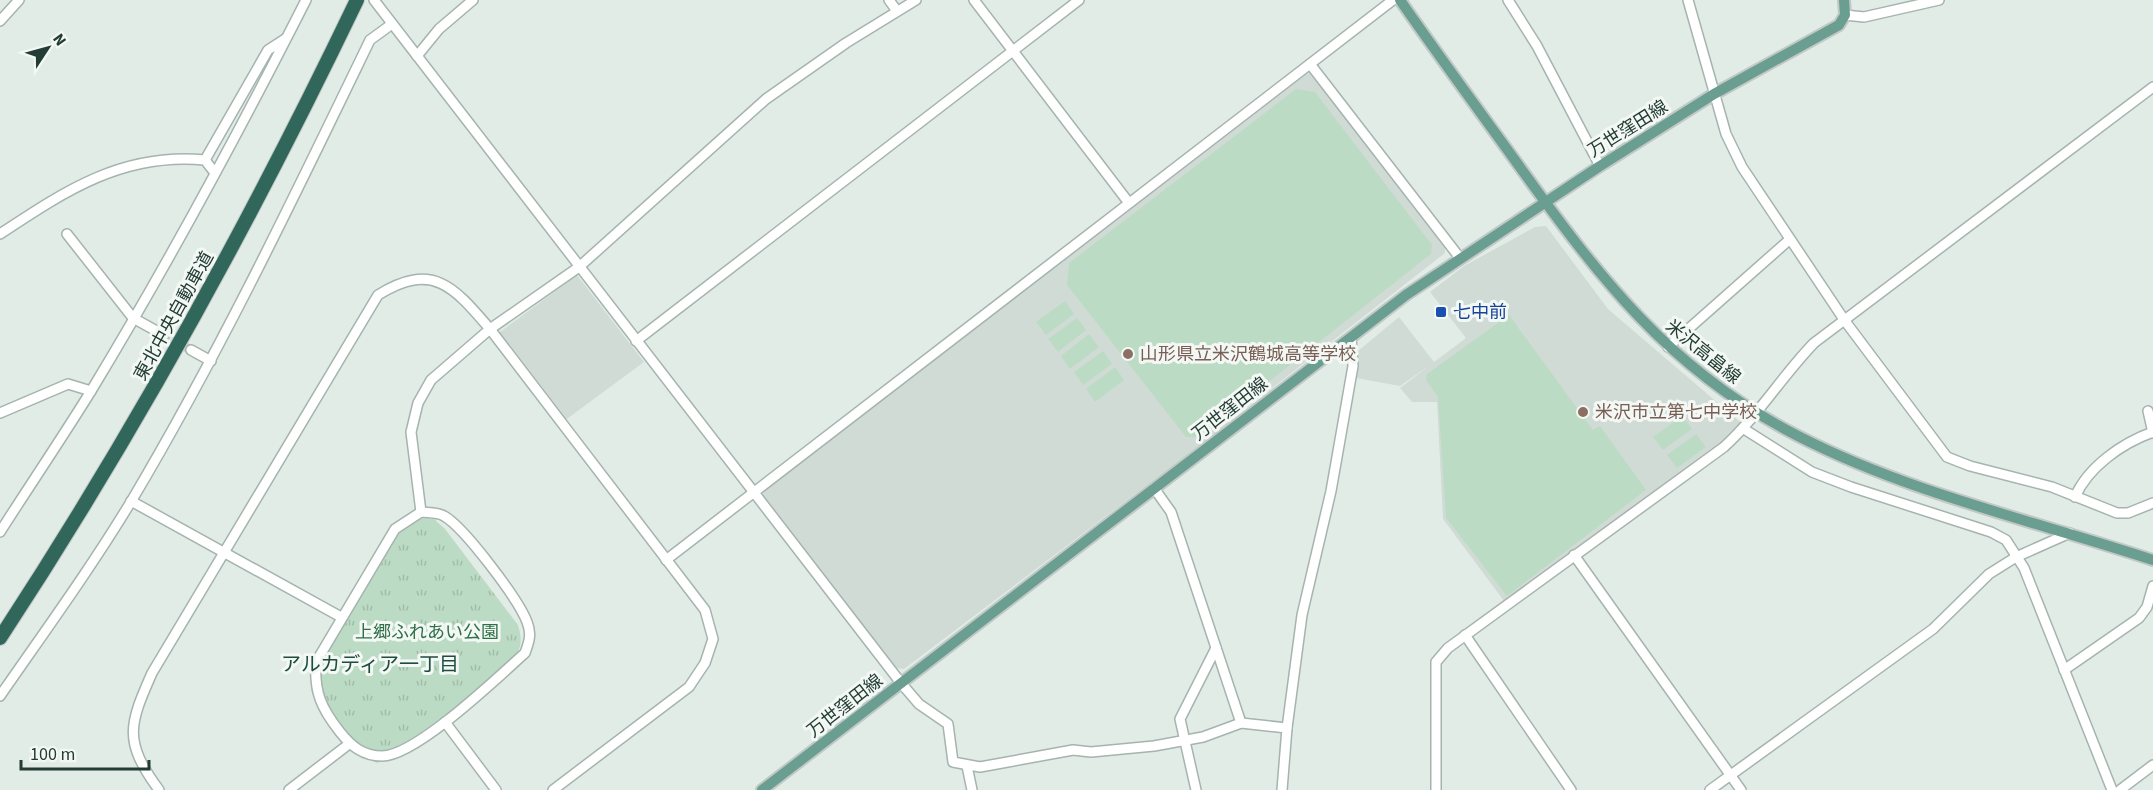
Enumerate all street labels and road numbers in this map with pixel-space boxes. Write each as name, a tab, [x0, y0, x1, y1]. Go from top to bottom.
street label: 万世窪田線	[1583, 95, 1673, 163]
street label: 東北中央自動車道	[128, 247, 220, 385]
street label: 米沢高畠線	[1660, 314, 1746, 390]
street label: 万世窪田線	[1187, 371, 1273, 447]
street label: 万世窪田線	[802, 668, 888, 744]

